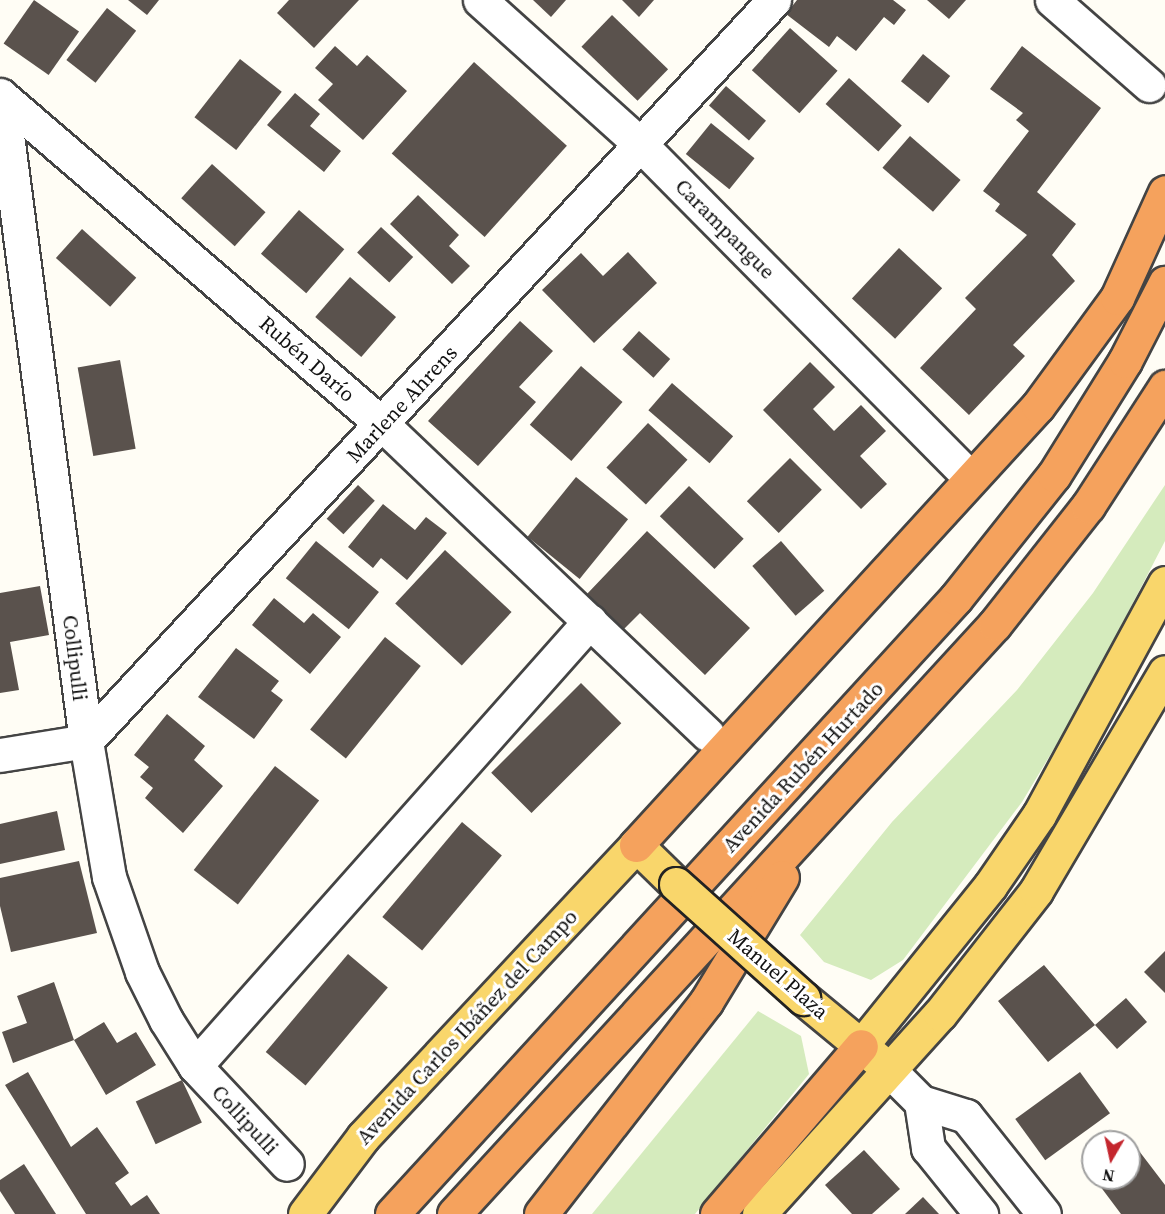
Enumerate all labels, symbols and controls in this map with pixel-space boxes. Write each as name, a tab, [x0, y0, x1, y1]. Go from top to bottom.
street label: Carampangue	[670, 174, 780, 284]
street label: Rubén Darío	[254, 311, 360, 407]
street label: Marlene Ahrens	[341, 340, 463, 468]
street label: Collipulli	[57, 614, 93, 702]
street label: Avenida Rubén Hurtado	[717, 676, 889, 858]
street label: Avenida Carlos Ibáñez del Campo	[351, 904, 583, 1150]
street label: Manuel Plaza	[723, 924, 833, 1024]
street label: Collipulli	[206, 1080, 284, 1160]
north arrow	[1081, 1130, 1141, 1190]
text: N	[1101, 1164, 1116, 1188]

